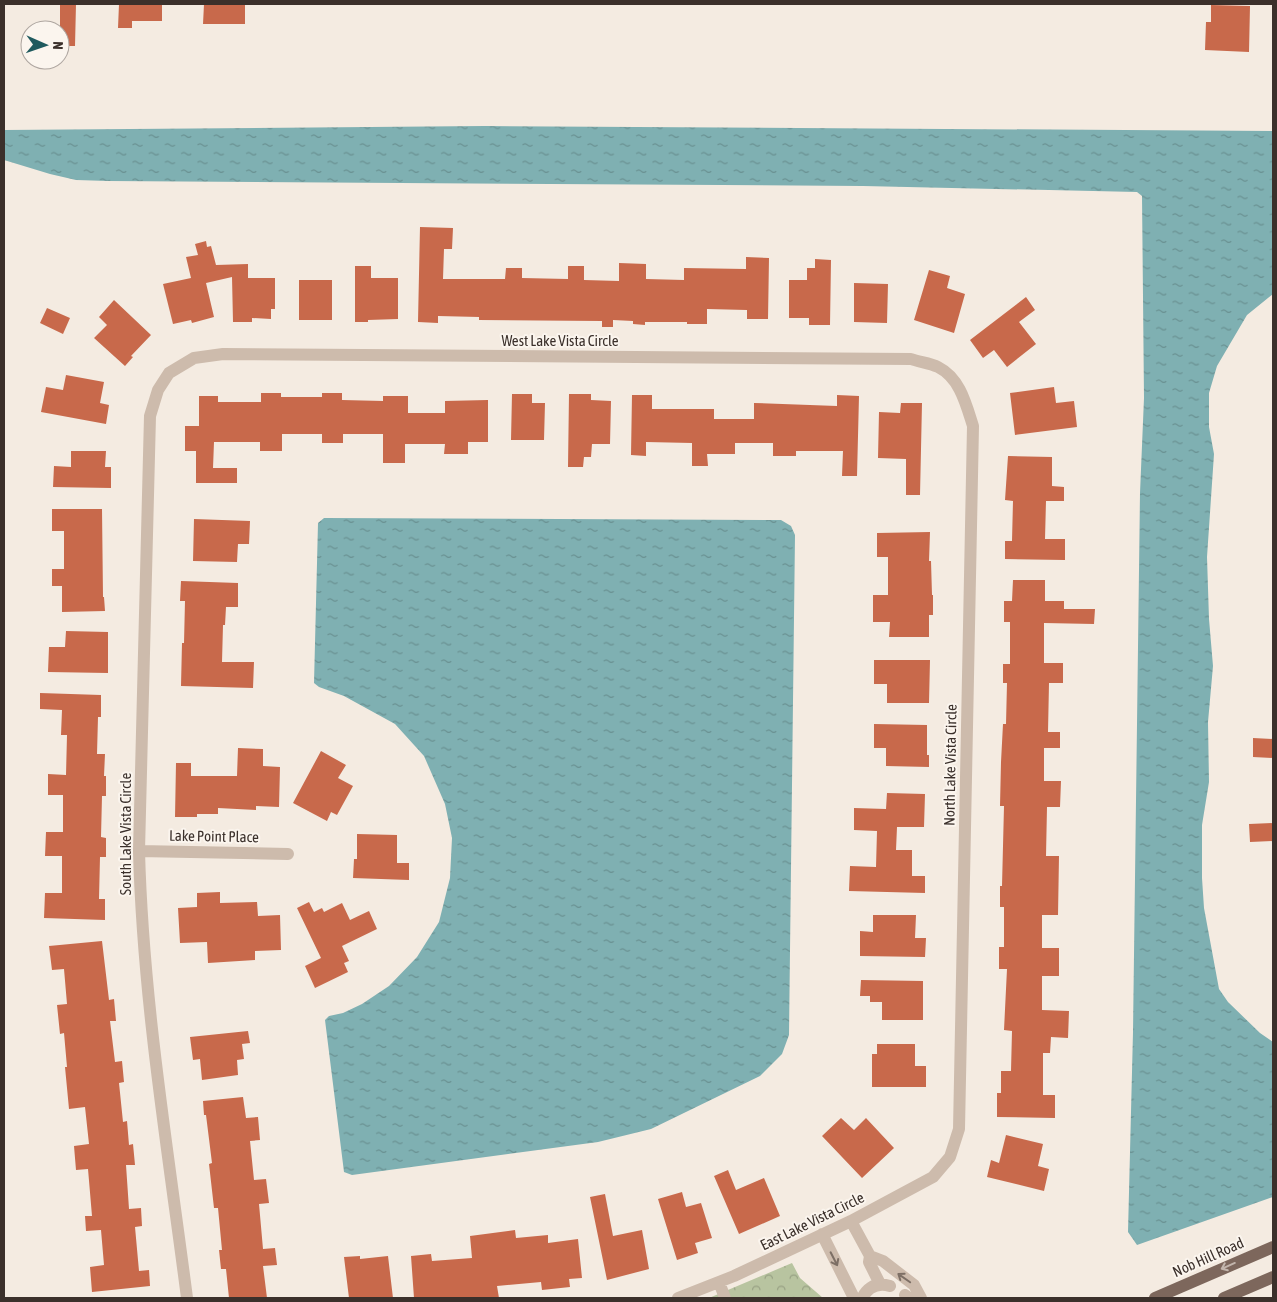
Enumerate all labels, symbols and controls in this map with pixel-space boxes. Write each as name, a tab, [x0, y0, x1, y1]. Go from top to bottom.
north arrow	[20, 20, 70, 70]
text: N	[50, 41, 66, 50]
street label: West Lake Vista Circle	[501, 332, 619, 349]
street label: North Lake Vista Circle	[940, 704, 960, 826]
street label: South Lake Vista Circle	[117, 773, 134, 895]
street label: Lake Point Place	[169, 827, 259, 845]
street label: East Lake Vista Circle	[757, 1188, 867, 1253]
street label: Nob Hill Road	[1170, 1234, 1246, 1280]
one-way arrow	[829, 1251, 839, 1266]
one-way arrow	[1221, 1261, 1236, 1271]
one-way arrow	[897, 1273, 911, 1283]

